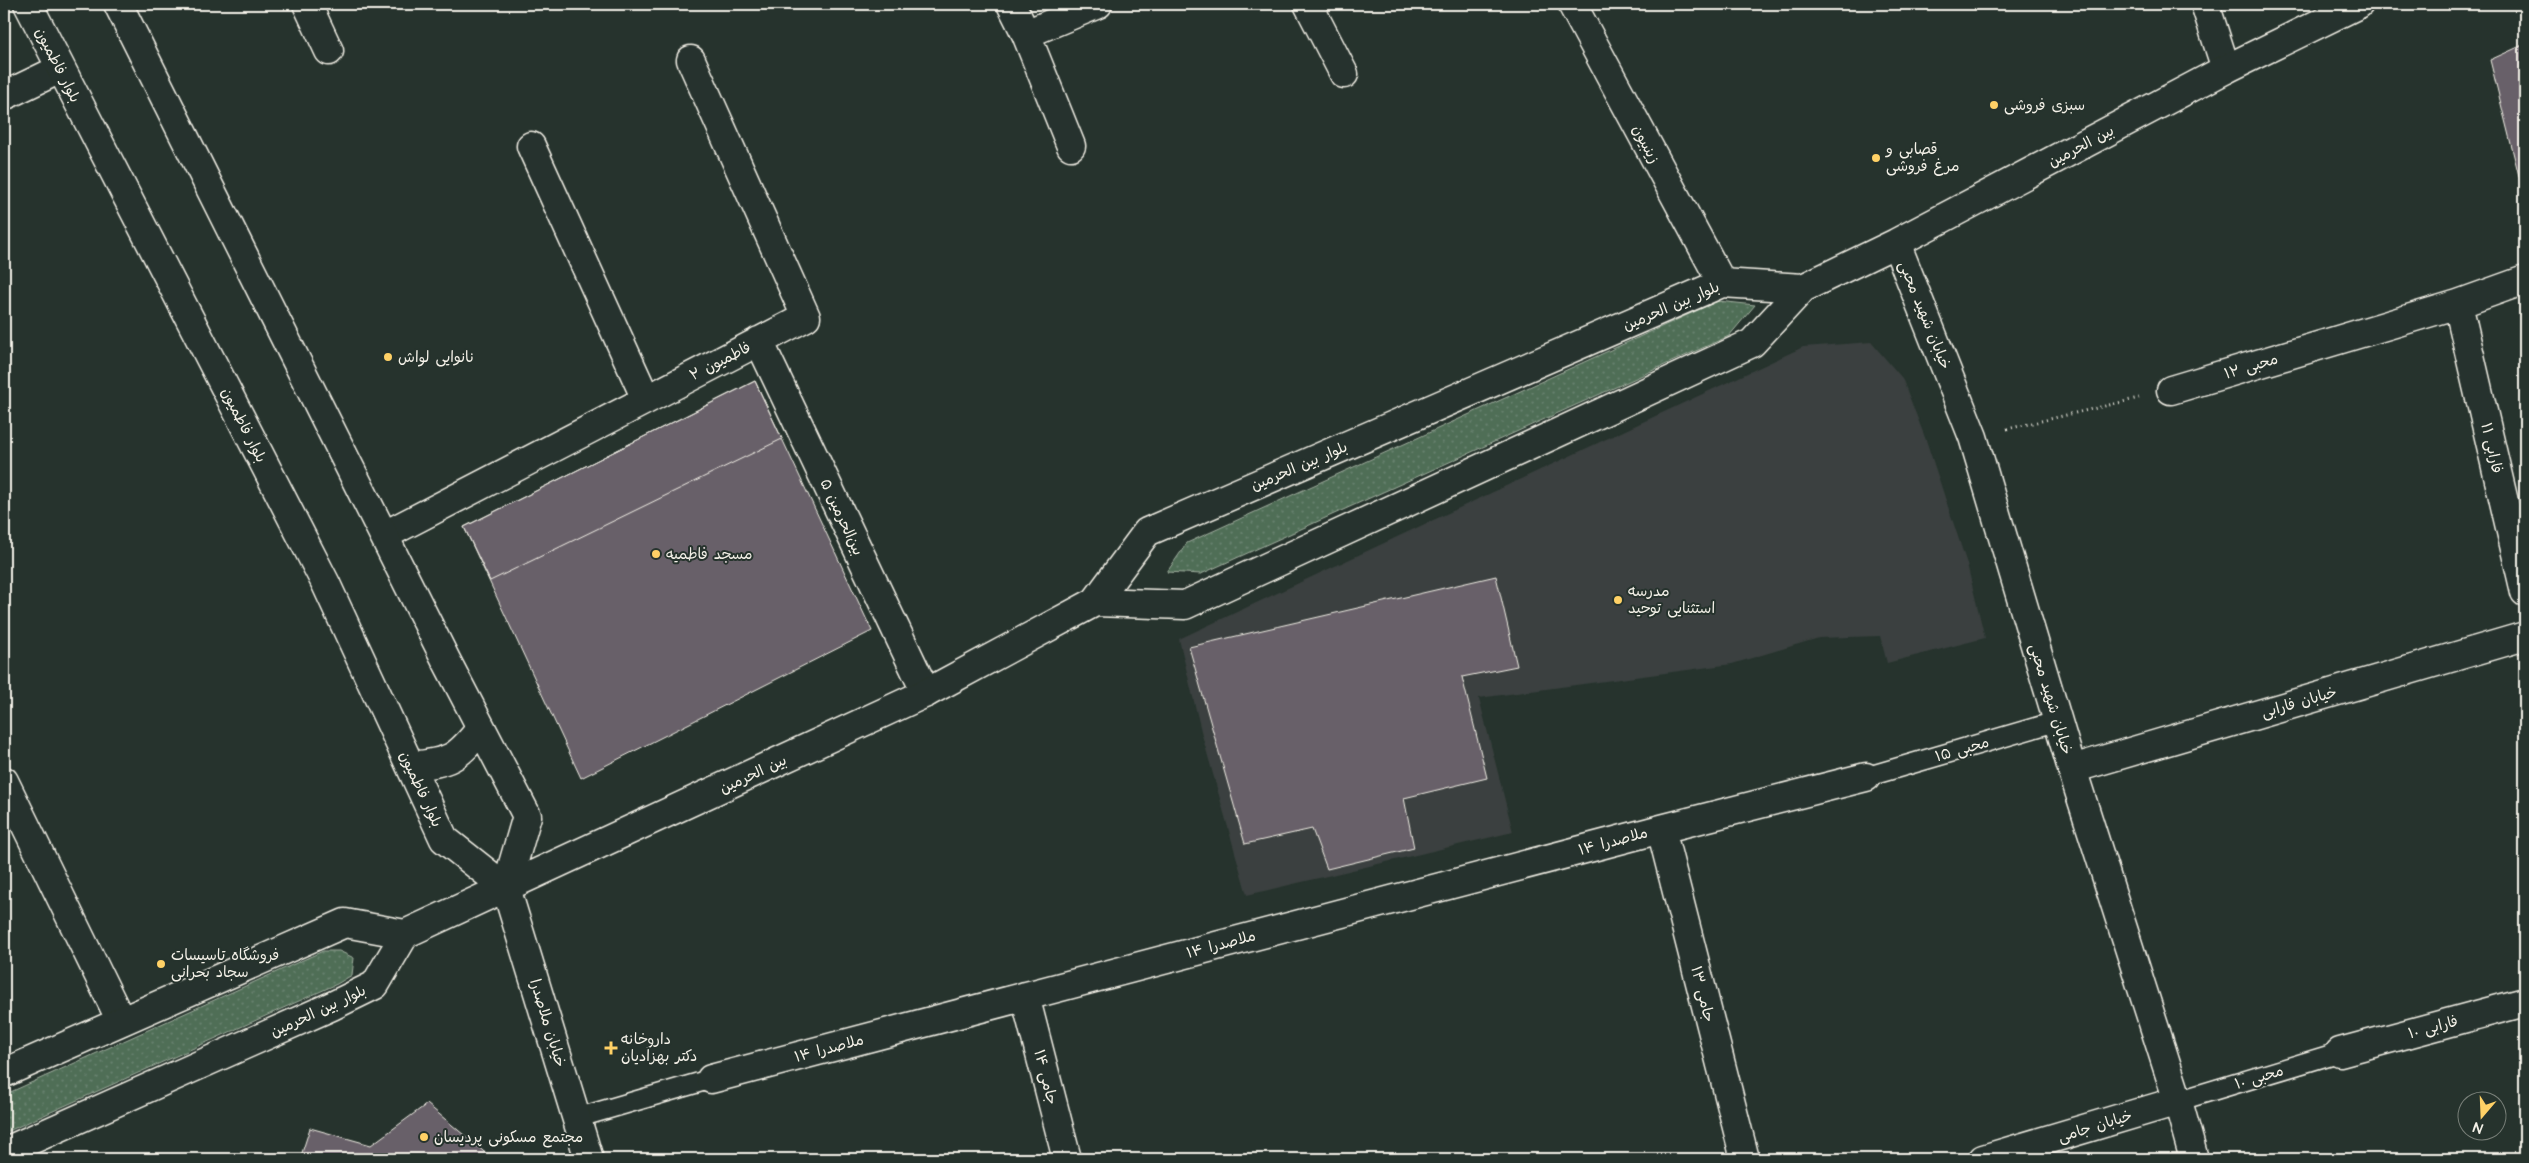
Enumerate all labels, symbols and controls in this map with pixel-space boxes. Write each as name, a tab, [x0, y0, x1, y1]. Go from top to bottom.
street label: بلوار فاطمیون	[30, 24, 85, 106]
place label: سبزی فروشی	[2004, 95, 2085, 116]
marker: سبزی فروشی	[1988, 99, 2000, 111]
street label: بین الحرمین	[2045, 120, 2118, 173]
street label: زینبیون	[1627, 121, 1664, 167]
place label: قصابی و مرغ فروشی	[1885, 139, 1959, 177]
marker: قصابی و مرغ فروشی	[1870, 152, 1882, 164]
street label: خیابان شهید محبی	[1893, 258, 1956, 372]
street label: بلوار بین الحرمین	[1620, 277, 1723, 336]
street label: فاطمیون ۲	[686, 337, 755, 386]
place label: نانوایی لواش	[398, 347, 474, 368]
street label: محبی ۱۲	[2222, 348, 2281, 385]
marker: نانوایی لواش	[382, 351, 394, 363]
street label: بلوار فاطمیون	[216, 384, 271, 466]
street label: فارابی ۱۱	[2476, 421, 2508, 476]
street label: بلوار بین الحرمین	[1248, 437, 1351, 496]
street label: بین‌الحرمین ۵	[815, 475, 868, 559]
place label: مسجد فاطمیه	[666, 544, 752, 565]
marker: مسجد فاطمیه	[650, 548, 662, 560]
place label: مدرسه استثنایی توحید	[1628, 581, 1715, 619]
marker: مدرسه استثنایی توحید	[1612, 594, 1624, 606]
street label: خیابان شهید محبی	[2024, 641, 2077, 757]
street label: خیابان فارابی	[2259, 682, 2339, 723]
street label: محبی ۱۵	[1933, 732, 1992, 767]
street label: بلوار فاطمیون	[394, 748, 447, 831]
street label: بین الحرمین	[716, 750, 790, 799]
street label: ملاصدرا ۱۴	[1576, 822, 1650, 861]
street label: ملاصدرا ۱۴	[1184, 925, 1258, 964]
place label: فروشگاه تاسیسات سجاد بحرانی	[171, 945, 279, 983]
marker: فروشگاه تاسیسات سجاد بحرانی	[155, 958, 167, 970]
street label: جامی ۱۳	[1685, 964, 1720, 1024]
street label: خیابان ملاصدرا	[524, 976, 571, 1070]
street label: بلوار بین الحرمین	[267, 980, 369, 1043]
street label: فارابی ۱۰	[2406, 1011, 2460, 1044]
place label: داروخانه دکتر بهزادیان	[621, 1029, 697, 1067]
street label: ملاصدرا ۱۴	[792, 1029, 866, 1068]
marker: داروخانه دکتر بهزادیان	[605, 1042, 617, 1054]
street label: جامی ۱۴	[1029, 1047, 1063, 1107]
street label: محبی ۱۰	[2232, 1060, 2286, 1095]
north arrow	[2456, 1090, 2506, 1140]
street label: خیابان جامی	[2055, 1105, 2135, 1148]
text: N	[2470, 1116, 2486, 1138]
place label: مجتمع مسکونی پردیسان	[434, 1127, 583, 1148]
marker: مجتمع مسکونی پردیسان	[418, 1131, 430, 1143]

